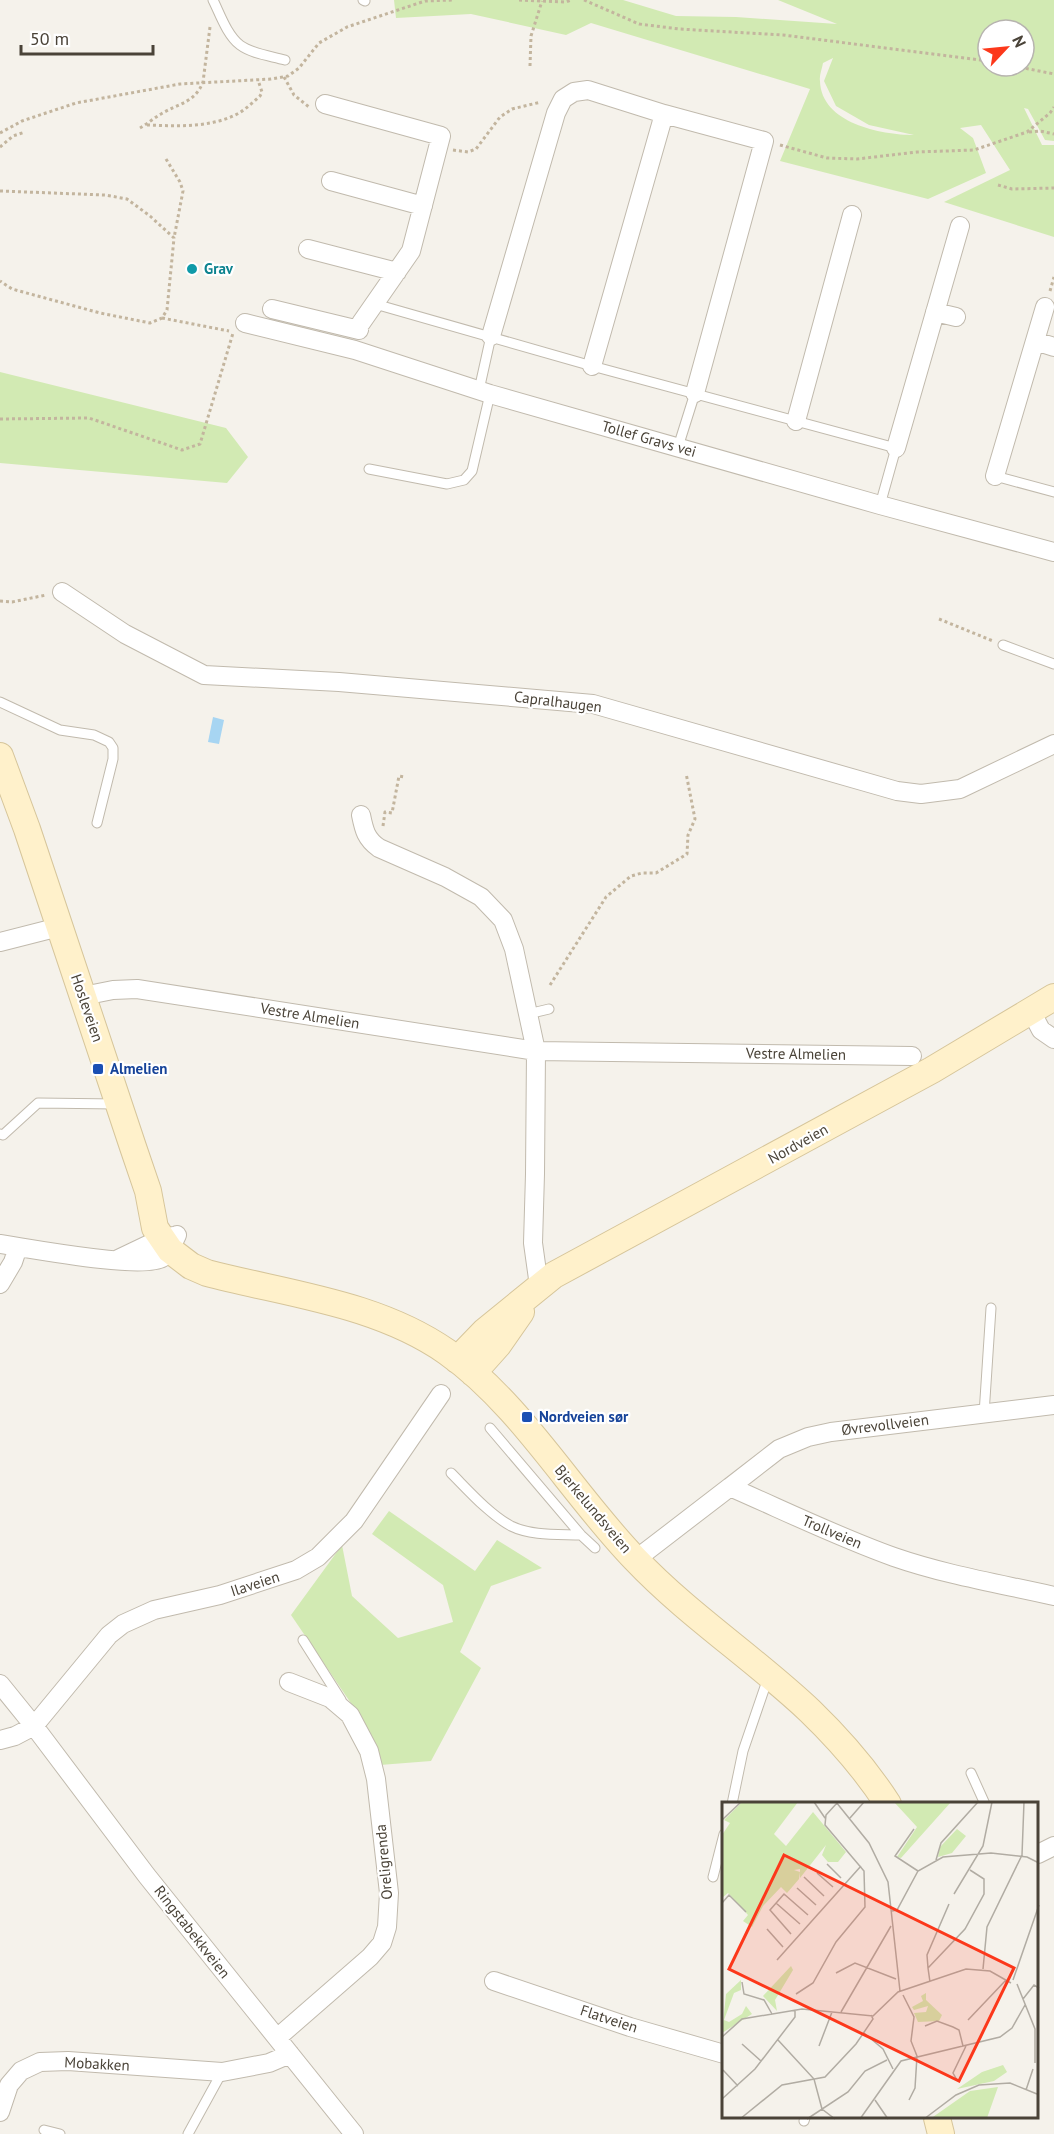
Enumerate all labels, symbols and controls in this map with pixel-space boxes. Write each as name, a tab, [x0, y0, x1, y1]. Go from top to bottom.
scale bar	[21, 18, 153, 56]
north arrow	[976, 18, 1036, 78]
text: 50 m	[30, 27, 69, 50]
text: N	[1008, 32, 1031, 51]
place label: Grav	[204, 259, 234, 278]
marker: Grav	[185, 262, 199, 276]
street label: Tollef Gravs vei	[600, 416, 699, 461]
street label: Capralhaugen	[513, 687, 603, 716]
street label: Hosleveien	[67, 971, 108, 1044]
street label: Vestre Almelien	[258, 998, 361, 1033]
street label: Vestre Almelien	[745, 1043, 846, 1064]
place label: Almelien	[110, 1059, 167, 1078]
marker: Almelien	[91, 1062, 105, 1076]
street label: Nordveien	[764, 1119, 831, 1168]
place label: Nordveien sør	[539, 1407, 629, 1426]
marker: Nordveien sør	[520, 1410, 534, 1424]
street label: Øvrevollveien	[840, 1410, 930, 1439]
street label: Bjerkelundsveien	[551, 1461, 636, 1557]
street label: Trollveien	[799, 1510, 865, 1553]
street label: Ilaveien	[228, 1567, 282, 1600]
inset map	[722, 1802, 1039, 2119]
street label: Oreligrenda	[371, 1823, 396, 1901]
street label: Ringstabekkveien	[150, 1881, 235, 1982]
street label: Flatveien	[578, 2000, 640, 2037]
street label: Mobakken	[64, 2052, 130, 2075]

